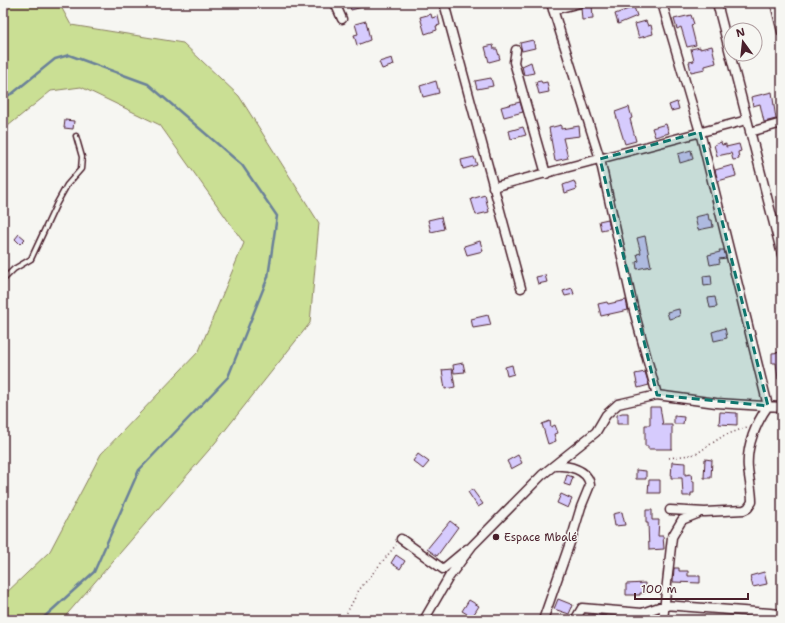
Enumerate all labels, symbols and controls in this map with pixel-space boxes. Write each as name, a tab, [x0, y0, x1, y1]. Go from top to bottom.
north arrow	[723, 22, 763, 62]
text: N	[734, 24, 747, 41]
place label: Espace Mbalé	[504, 530, 578, 545]
marker: Espace Mbalé	[491, 532, 501, 542]
scale bar	[635, 575, 748, 601]
text: 100 m	[641, 581, 677, 597]

